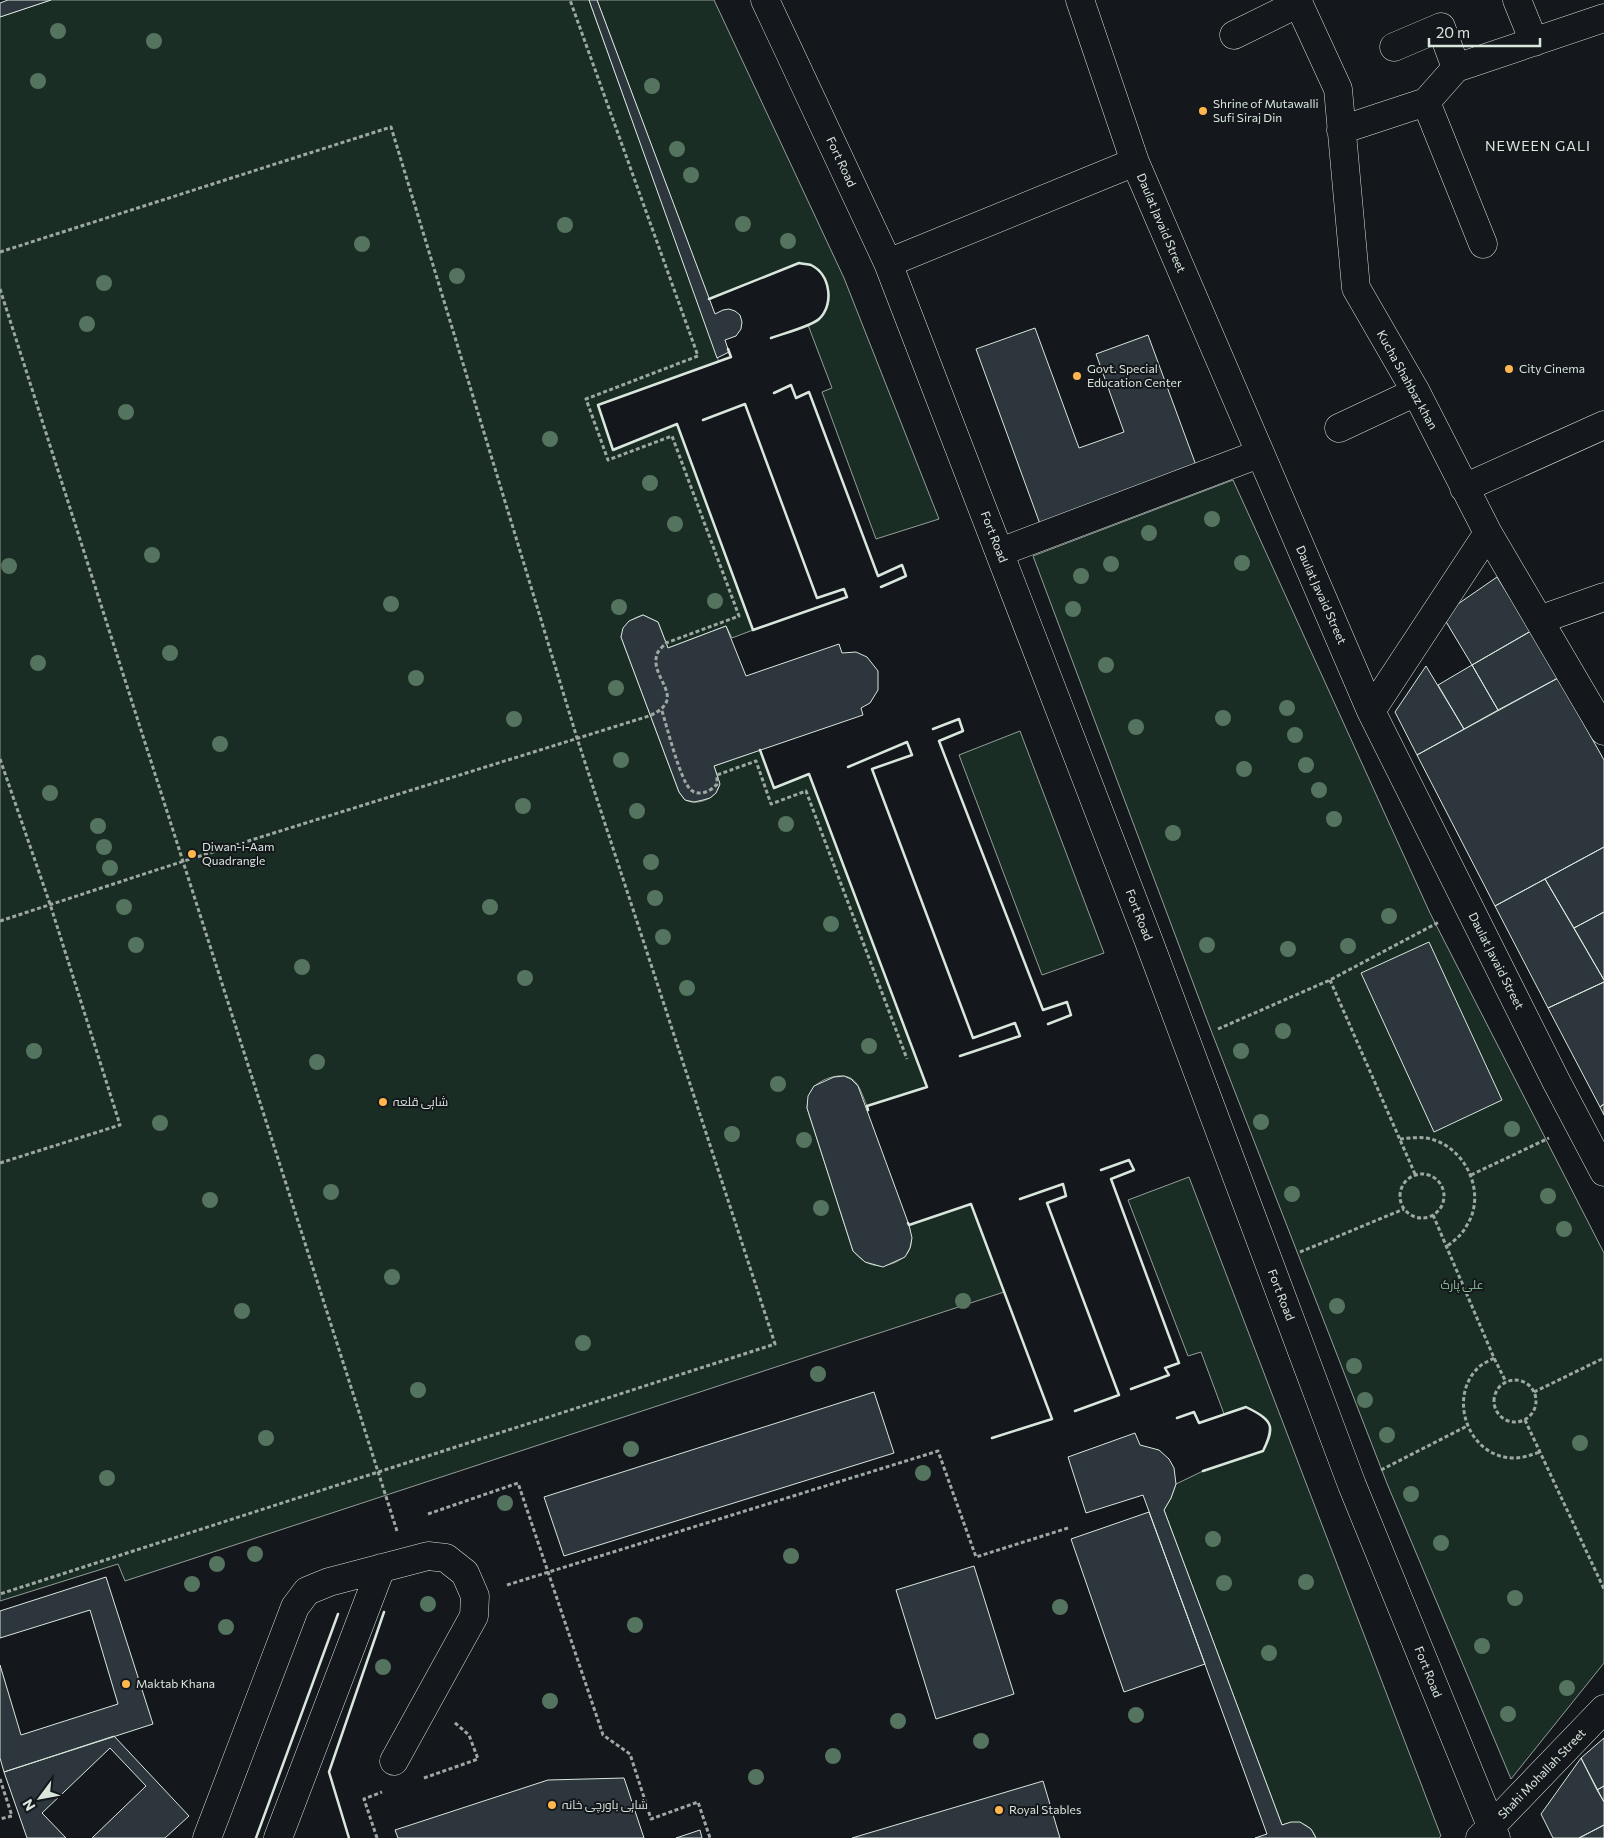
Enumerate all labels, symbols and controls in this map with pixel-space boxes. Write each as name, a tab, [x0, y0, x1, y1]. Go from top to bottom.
scale bar	[1429, 15, 1540, 47]
text: 20 m	[1436, 23, 1470, 41]
place label: Shrine of Mutawalli Sufi Siraj Din	[1213, 96, 1319, 124]
marker: Shrine of Mutawalli Sufi Siraj Din	[1197, 105, 1209, 117]
street label: Fort Road	[824, 134, 860, 189]
district label: NEWEEN GALI	[1485, 137, 1591, 154]
street label: Daulat Javaid Street	[1134, 171, 1189, 275]
street label: Kucha Shahbaz khan	[1375, 327, 1441, 432]
place label: Govt. Special Education Center	[1087, 361, 1182, 389]
place label: City Cinema	[1519, 361, 1585, 375]
marker: City Cinema	[1503, 363, 1515, 375]
marker: Govt. Special Education Center	[1071, 370, 1083, 382]
street label: Fort Road	[979, 509, 1011, 564]
street label: Daulat Javaid Street	[1293, 543, 1350, 647]
place label: Diwan-i-Aam Quadrangle	[202, 839, 274, 867]
marker: Diwan-i-Aam Quadrangle	[186, 848, 198, 860]
street label: Fort Road	[1124, 887, 1156, 942]
street label: Daulat Javaid Street	[1466, 910, 1527, 1012]
place label: شاہی قلعہ	[393, 1094, 448, 1110]
marker: شاہی قلعہ	[377, 1096, 389, 1108]
street label: Fort Road	[1266, 1267, 1298, 1322]
park label: علی پارک	[1440, 1277, 1484, 1294]
street label: Fort Road	[1412, 1644, 1446, 1699]
place label: Maktab Khana	[136, 1676, 215, 1690]
marker: Maktab Khana	[120, 1678, 132, 1690]
street label: Shahi Mohallah Street	[1495, 1725, 1588, 1821]
north arrow	[15, 1773, 65, 1823]
text: N	[19, 1796, 39, 1814]
place label: شاہی باورچی خانہ	[562, 1797, 648, 1814]
marker: شاہی باورچی خانہ	[546, 1799, 558, 1811]
place label: Royal Stables	[1009, 1802, 1081, 1816]
marker: Royal Stables	[993, 1804, 1005, 1816]

